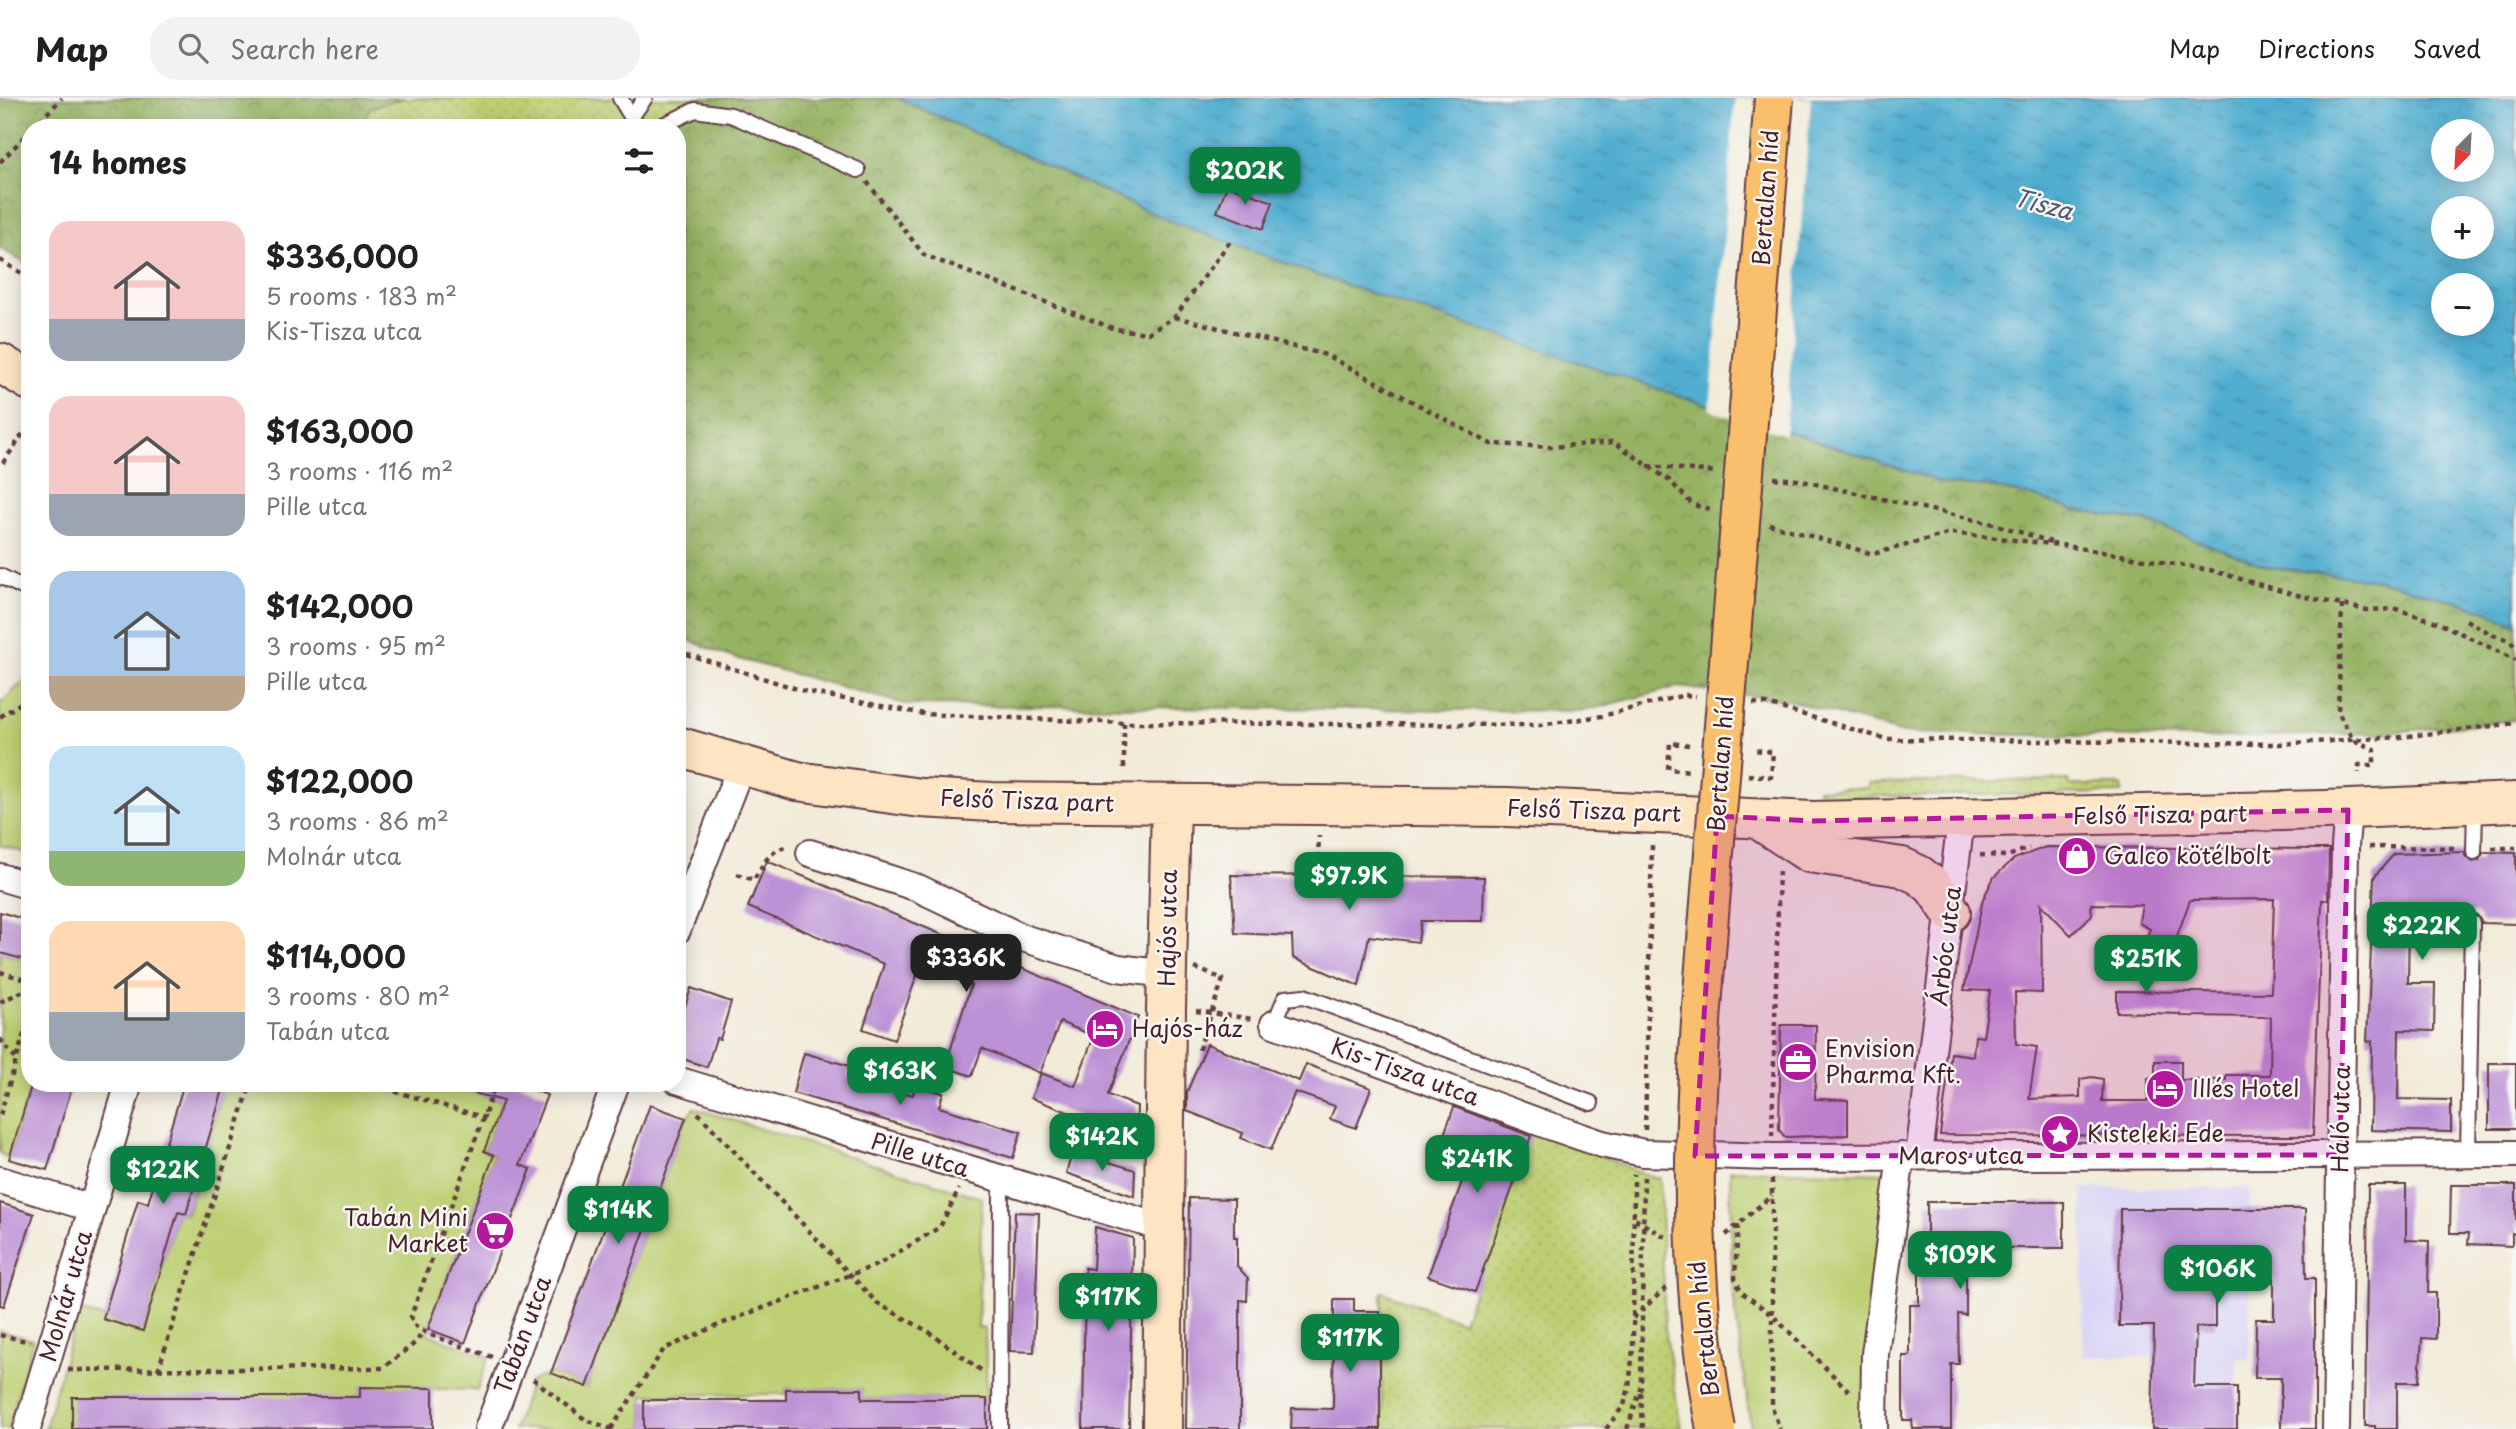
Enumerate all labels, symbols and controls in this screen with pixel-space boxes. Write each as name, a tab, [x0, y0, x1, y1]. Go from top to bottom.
search box	[150, 17, 640, 80]
text: Map	[35, 23, 108, 73]
icon: search	[174, 29, 212, 67]
text: Search here	[230, 29, 379, 68]
text: Map	[2169, 30, 2220, 66]
text: Directions	[2258, 30, 2375, 66]
text: Saved	[2413, 30, 2481, 66]
north arrow	[2431, 119, 2494, 182]
map controls	[2431, 119, 2494, 336]
street label: Bertalan híd	[1742, 129, 1787, 267]
text: 14 homes	[49, 139, 187, 184]
icon: filters	[620, 142, 658, 180]
pin: $202K	[1196, 148, 1294, 207]
text: $202K	[1206, 152, 1284, 187]
water label: Tisza	[2010, 178, 2078, 228]
button: +	[2431, 196, 2494, 259]
text: $336,000	[266, 233, 419, 278]
icon: home	[105, 249, 189, 333]
button: −	[2431, 273, 2494, 336]
text: 5 rooms · 183 m²	[266, 278, 457, 313]
text: Kis-Tisza utca	[266, 313, 422, 348]
text: $163,000	[266, 408, 414, 453]
icon: home	[105, 424, 189, 508]
text: 3 rooms · 116 m²	[266, 453, 453, 488]
text: Pille utca	[266, 488, 367, 523]
text: $142,000	[266, 583, 413, 628]
icon: home	[105, 599, 189, 683]
text: 3 rooms · 95 m²	[266, 628, 446, 663]
text: Pille utca	[266, 663, 367, 698]
street label: Bertalan híd	[1697, 695, 1742, 833]
text: $122,000	[266, 758, 413, 803]
icon: home	[105, 774, 189, 858]
street label: Felső Tisza part	[939, 779, 1115, 820]
street label: Felső Tisza part	[1506, 789, 1682, 830]
street label: Felső Tisza part	[2072, 794, 2248, 833]
text: 3 rooms · 86 m²	[266, 803, 449, 838]
shop icon: Galco kötélbolt	[2056, 835, 2098, 877]
place label: Galco kötélbolt	[2104, 837, 2271, 872]
text: Molnár utca	[266, 838, 401, 873]
pin: $97.9K	[1292, 852, 1406, 912]
text: $97.9K	[1310, 857, 1388, 892]
street label: Hajós utca	[1148, 868, 1185, 987]
street label: Árbóc utca	[1920, 883, 1969, 1008]
pin: $222K	[2373, 902, 2471, 962]
text: $222K	[2383, 907, 2461, 942]
text: $114,000	[266, 933, 406, 978]
pin: $336K	[917, 934, 1015, 994]
pin: $251K	[2097, 936, 2195, 995]
text: $336K	[926, 939, 1006, 974]
text: $251K	[2110, 940, 2182, 975]
icon: home	[105, 949, 189, 1033]
text: 3 rooms · 80 m²	[266, 978, 450, 1013]
hotel icon: Hajós-ház	[1084, 1008, 1126, 1050]
place label: Hajós-ház	[1132, 1010, 1243, 1045]
text: Tabán utca	[266, 1013, 389, 1048]
street label: Kis-Tisza utca	[1326, 1028, 1485, 1114]
place label: Envision Pharma Kft.	[1825, 1030, 1961, 1091]
office icon: Envision Pharma Kft.	[1777, 1041, 1819, 1083]
pin: $163K	[851, 1048, 949, 1107]
text: $163K	[863, 1052, 937, 1087]
street label: Háló utca	[2321, 1064, 2358, 1173]
hotel icon: Illés Hotel	[2144, 1068, 2186, 1110]
place label: Illés Hotel	[2192, 1070, 2299, 1105]
place icon: Kisteleki Ede	[2039, 1113, 2081, 1155]
pin: $142K	[1053, 1114, 1151, 1173]
place label: Kisteleki Ede	[2087, 1115, 2224, 1150]
text: $142K	[1066, 1118, 1139, 1153]
street label: Pille utca	[867, 1122, 974, 1185]
pin: $241K	[1428, 1136, 1526, 1195]
street label: Maros utca	[1898, 1137, 2024, 1172]
text: $241K	[1441, 1140, 1513, 1175]
pin: $122K	[114, 1146, 212, 1206]
text: $122K	[126, 1151, 200, 1186]
pin: $114K	[569, 1186, 667, 1246]
text: $114K	[583, 1191, 653, 1226]
place label: Tabán Mini Market	[344, 1199, 468, 1260]
supermarket icon: Tabán Mini Market	[474, 1210, 516, 1252]
street label: Molnár utca	[29, 1225, 100, 1365]
pin: $109K	[1911, 1232, 2009, 1291]
text: $109K	[1924, 1236, 1996, 1271]
pin: $106K	[2169, 1246, 2267, 1305]
text: $106K	[2180, 1250, 2256, 1285]
street label: Bertalan híd	[1678, 1260, 1727, 1399]
street label: Tabán utca	[484, 1270, 559, 1398]
pin: $117K	[1059, 1274, 1157, 1333]
text: $117K	[1075, 1278, 1141, 1313]
pin: $117K	[1301, 1314, 1399, 1374]
text: $117K	[1317, 1319, 1383, 1354]

